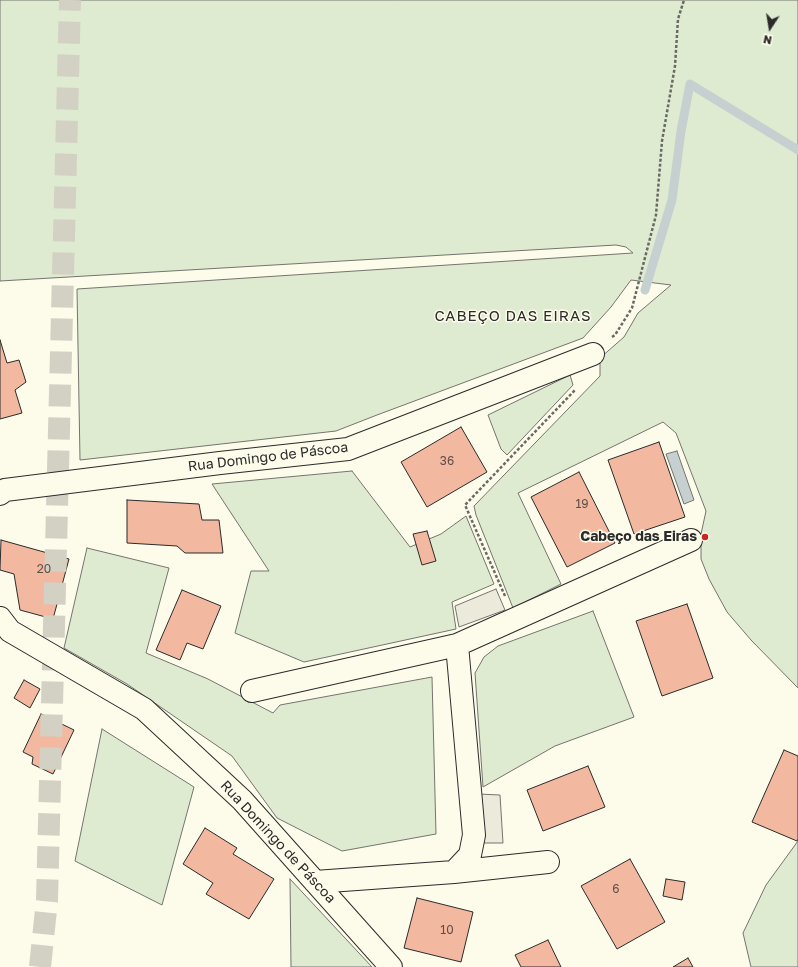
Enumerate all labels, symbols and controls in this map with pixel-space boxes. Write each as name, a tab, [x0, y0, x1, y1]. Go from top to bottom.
north arrow	[750, 8, 790, 48]
text: N	[762, 33, 773, 47]
district label: CABEÇO DAS EIRAS	[434, 307, 592, 325]
street label: Rua Domingo de Páscoa	[187, 439, 349, 475]
house number: 36	[440, 454, 454, 468]
house number: 19	[575, 497, 589, 511]
place label: Cabeço das Eiras	[580, 529, 697, 545]
marker: Cabeço das Eiras	[700, 532, 710, 542]
house number: 20	[37, 562, 51, 576]
street label: Rua Domingo de Páscoa	[217, 777, 339, 907]
house number: 6	[612, 882, 620, 896]
house number: 10	[440, 923, 454, 937]

